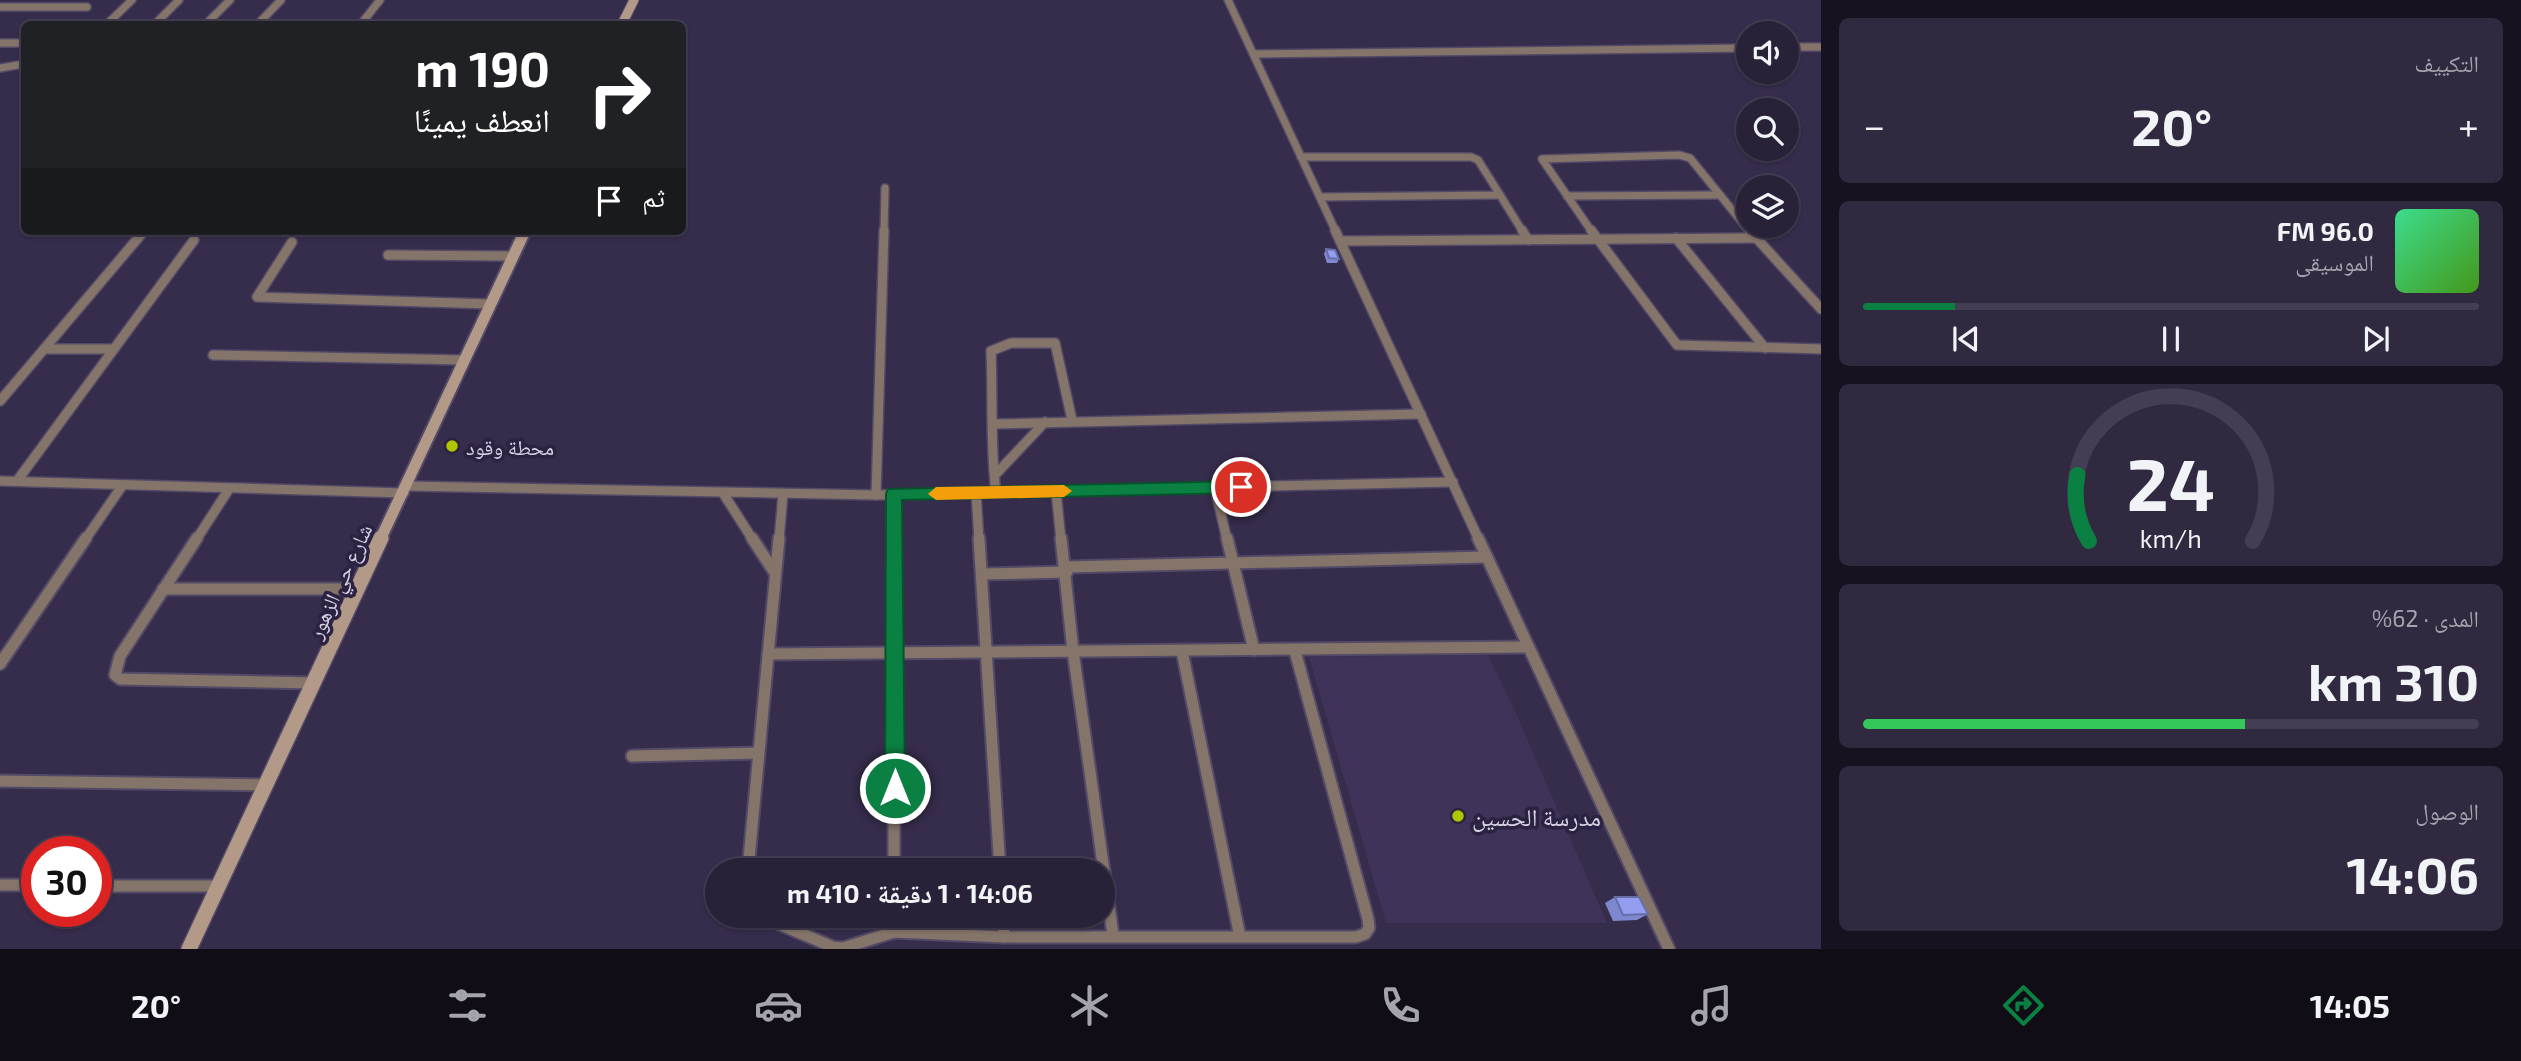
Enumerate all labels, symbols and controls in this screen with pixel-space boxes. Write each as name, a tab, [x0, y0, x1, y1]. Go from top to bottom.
map controls	[1736, 21, 1799, 238]
button: sound	[1736, 21, 1799, 84]
text: 190 m	[415, 38, 550, 97]
icon: right	[574, 49, 665, 140]
text: التكييف	[2414, 49, 2479, 77]
text: 20°	[2131, 94, 2212, 156]
button: search	[1736, 98, 1799, 161]
text: انعطف يمينًا	[414, 100, 550, 138]
text: −	[1863, 102, 1885, 148]
text: +	[2458, 102, 2479, 148]
button: layers	[1736, 175, 1799, 238]
text: ثم	[642, 181, 665, 212]
icon: arrive	[590, 182, 628, 220]
text: 96.0 FM	[2277, 215, 2374, 246]
text: الموسيقى	[2295, 248, 2374, 276]
icon: previous	[1947, 320, 1985, 358]
icon: pause	[2152, 320, 2190, 358]
icon: next	[2357, 320, 2395, 358]
place label: محطة وقود	[466, 434, 554, 459]
marker: محطة وقود	[444, 438, 460, 454]
text: 24	[2127, 438, 2215, 526]
pin	[1211, 457, 1271, 517]
icon: arrive	[1222, 468, 1260, 506]
street label: شارع حي الزهور	[301, 520, 381, 645]
text: km/h	[2140, 522, 2202, 552]
text: المدى · 62%	[2372, 604, 2479, 632]
text: 310 km	[2308, 649, 2479, 711]
position arrow	[858, 751, 932, 825]
text: الوصول	[2415, 797, 2479, 825]
place label: مدرسة الحسين	[1472, 802, 1601, 832]
marker: مدرسة الحسين	[1450, 808, 1466, 824]
speed limit sign: 30	[21, 836, 112, 927]
text: 14:06	[2347, 842, 2479, 904]
text: 14:06 · 1 دقيقة · 410 m	[787, 877, 1033, 908]
icon: filters	[443, 981, 492, 1030]
icon: car	[754, 981, 803, 1030]
icon: climate	[1065, 981, 1114, 1030]
icon: phone	[1376, 981, 1425, 1030]
icon: music	[1687, 981, 1736, 1030]
icon: directions	[1999, 981, 2048, 1030]
text: 20°	[131, 986, 181, 1024]
text: 14:05	[2310, 986, 2390, 1024]

